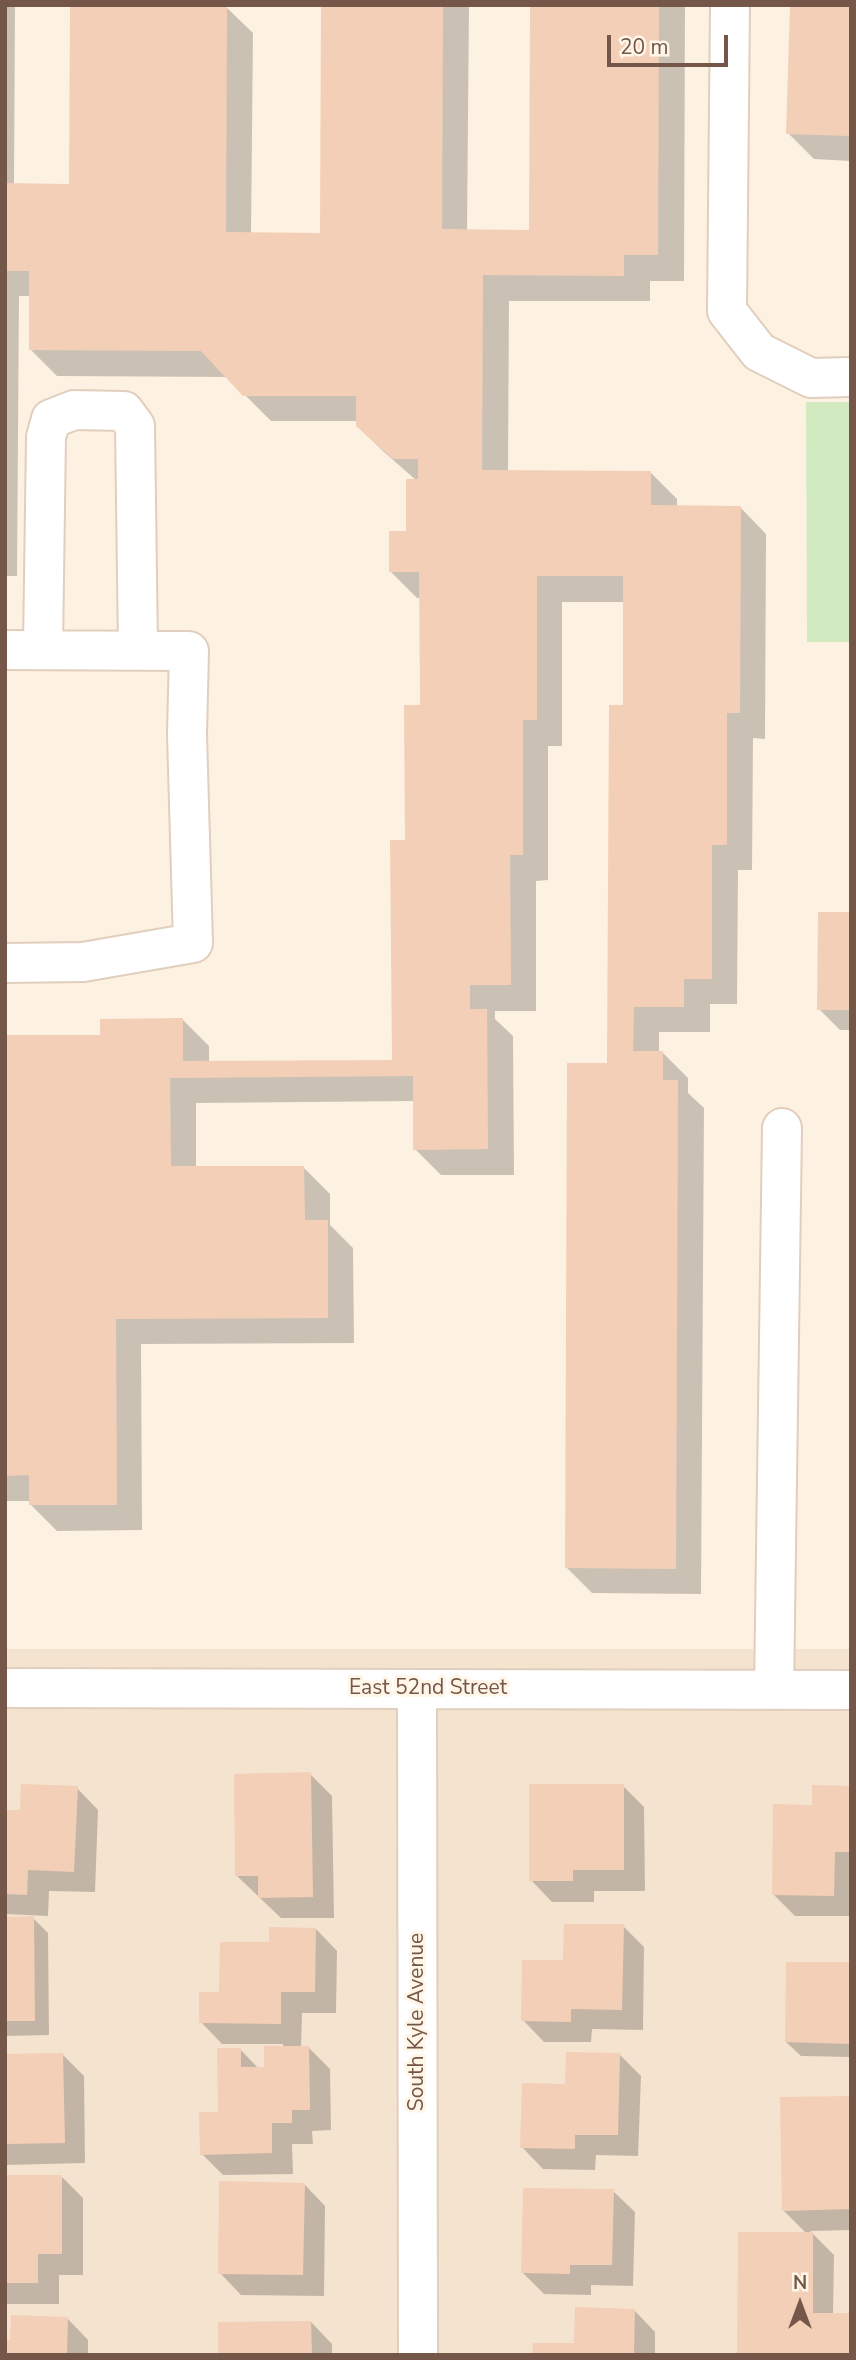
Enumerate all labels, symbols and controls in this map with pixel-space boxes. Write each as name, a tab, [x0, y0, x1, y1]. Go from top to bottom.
scale bar	[611, 21, 732, 65]
text: 20 m	[620, 33, 669, 61]
street label: East 52nd Street	[349, 1676, 507, 1702]
street label: South Kyle Avenue	[405, 1933, 431, 2111]
north arrow	[765, 2269, 835, 2339]
text: N	[793, 2270, 807, 2296]

